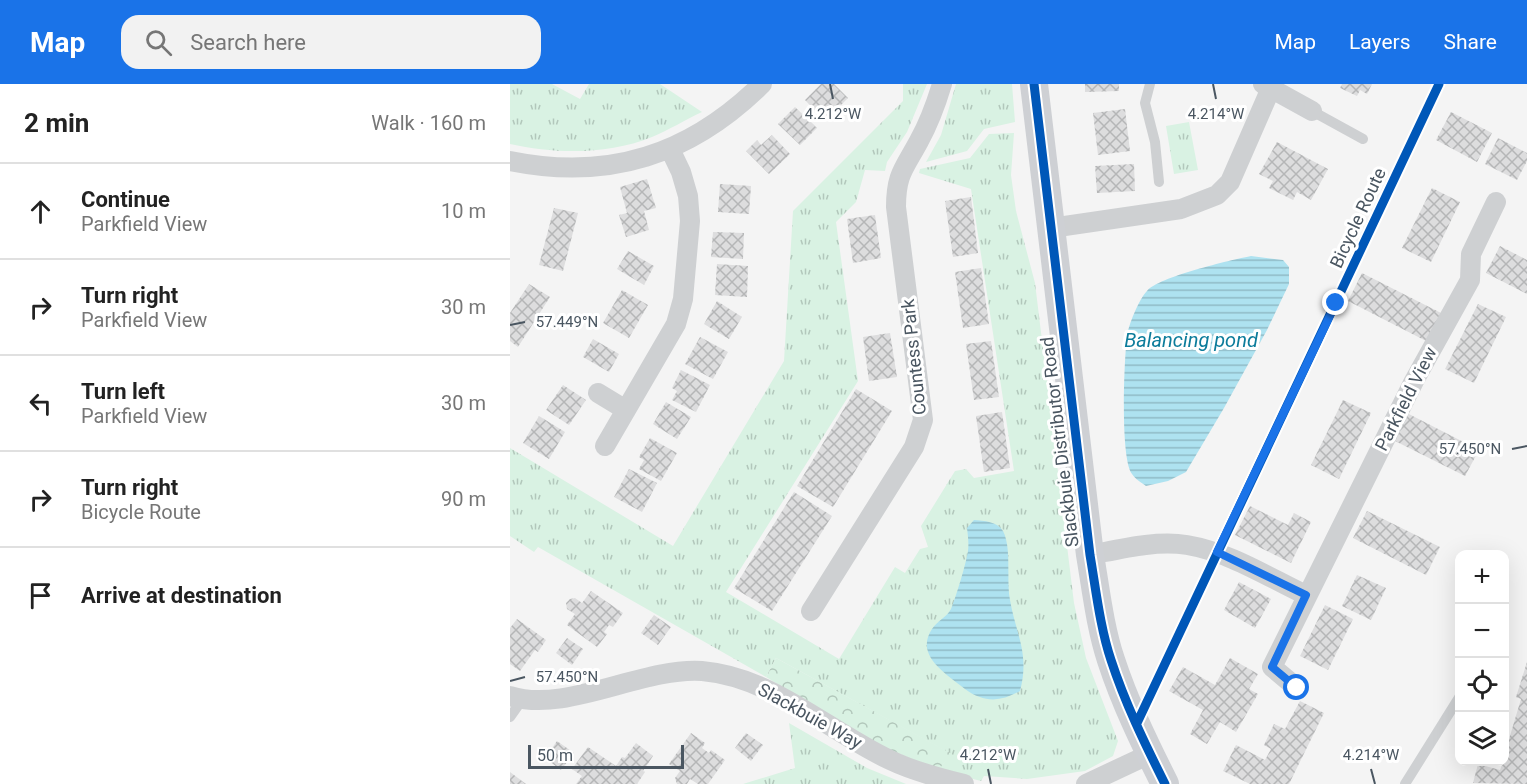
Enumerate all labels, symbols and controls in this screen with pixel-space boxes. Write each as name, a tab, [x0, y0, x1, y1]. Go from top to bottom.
search box	[121, 15, 541, 69]
text: Map	[30, 26, 85, 59]
icon: search	[142, 26, 175, 59]
text: Search here	[190, 30, 306, 55]
text: Map	[1274, 30, 1316, 54]
text: Layers	[1349, 30, 1410, 54]
text: Share	[1443, 30, 1497, 54]
text: 4.212°W	[805, 105, 861, 123]
text: 4.214°W	[1188, 105, 1244, 123]
text: 2 min	[24, 108, 89, 138]
text: Walk · 160 m	[371, 111, 486, 135]
street label: Bicycle Route	[1325, 164, 1390, 271]
text: Continue	[81, 187, 170, 212]
icon: ahead	[24, 195, 57, 228]
text: 10 m	[441, 199, 486, 223]
text: Parkfield View	[81, 212, 207, 236]
text: Turn right	[81, 283, 178, 308]
route end	[1322, 289, 1348, 315]
icon: right	[24, 291, 57, 324]
text: 30 m	[441, 295, 486, 319]
street label: Countess Park	[897, 297, 930, 416]
text: Parkfield View	[81, 308, 207, 332]
text: 57.449°N	[536, 313, 598, 331]
water label: Balancing pond	[1124, 328, 1259, 352]
street label: Slackbuie Distributor Road	[1036, 336, 1083, 548]
street label: Parkfield View	[1370, 343, 1441, 454]
text: Turn left	[81, 379, 165, 404]
icon: left	[24, 387, 57, 420]
text: 30 m	[441, 391, 486, 415]
text: Parkfield View	[81, 404, 207, 428]
text: 57.450°N	[1439, 440, 1501, 458]
text: Turn right	[81, 475, 178, 500]
icon: right	[24, 483, 57, 516]
text: 90 m	[441, 487, 486, 511]
text: Bicycle Route	[81, 500, 201, 524]
map controls	[1455, 550, 1509, 766]
button: +	[1455, 550, 1509, 604]
icon: arrive	[24, 579, 57, 612]
text: Arrive at destination	[81, 583, 282, 608]
button: −	[1455, 604, 1509, 658]
button: locate	[1455, 658, 1509, 712]
text: 57.450°N	[536, 668, 598, 686]
route start	[1283, 674, 1309, 700]
street label: Slackbuie Way	[755, 678, 866, 753]
button: layers	[1455, 712, 1509, 766]
scale bar	[528, 742, 684, 770]
text: 50 m	[537, 746, 573, 765]
text: 4.212°W	[960, 746, 1016, 764]
text: 4.214°W	[1343, 746, 1399, 764]

